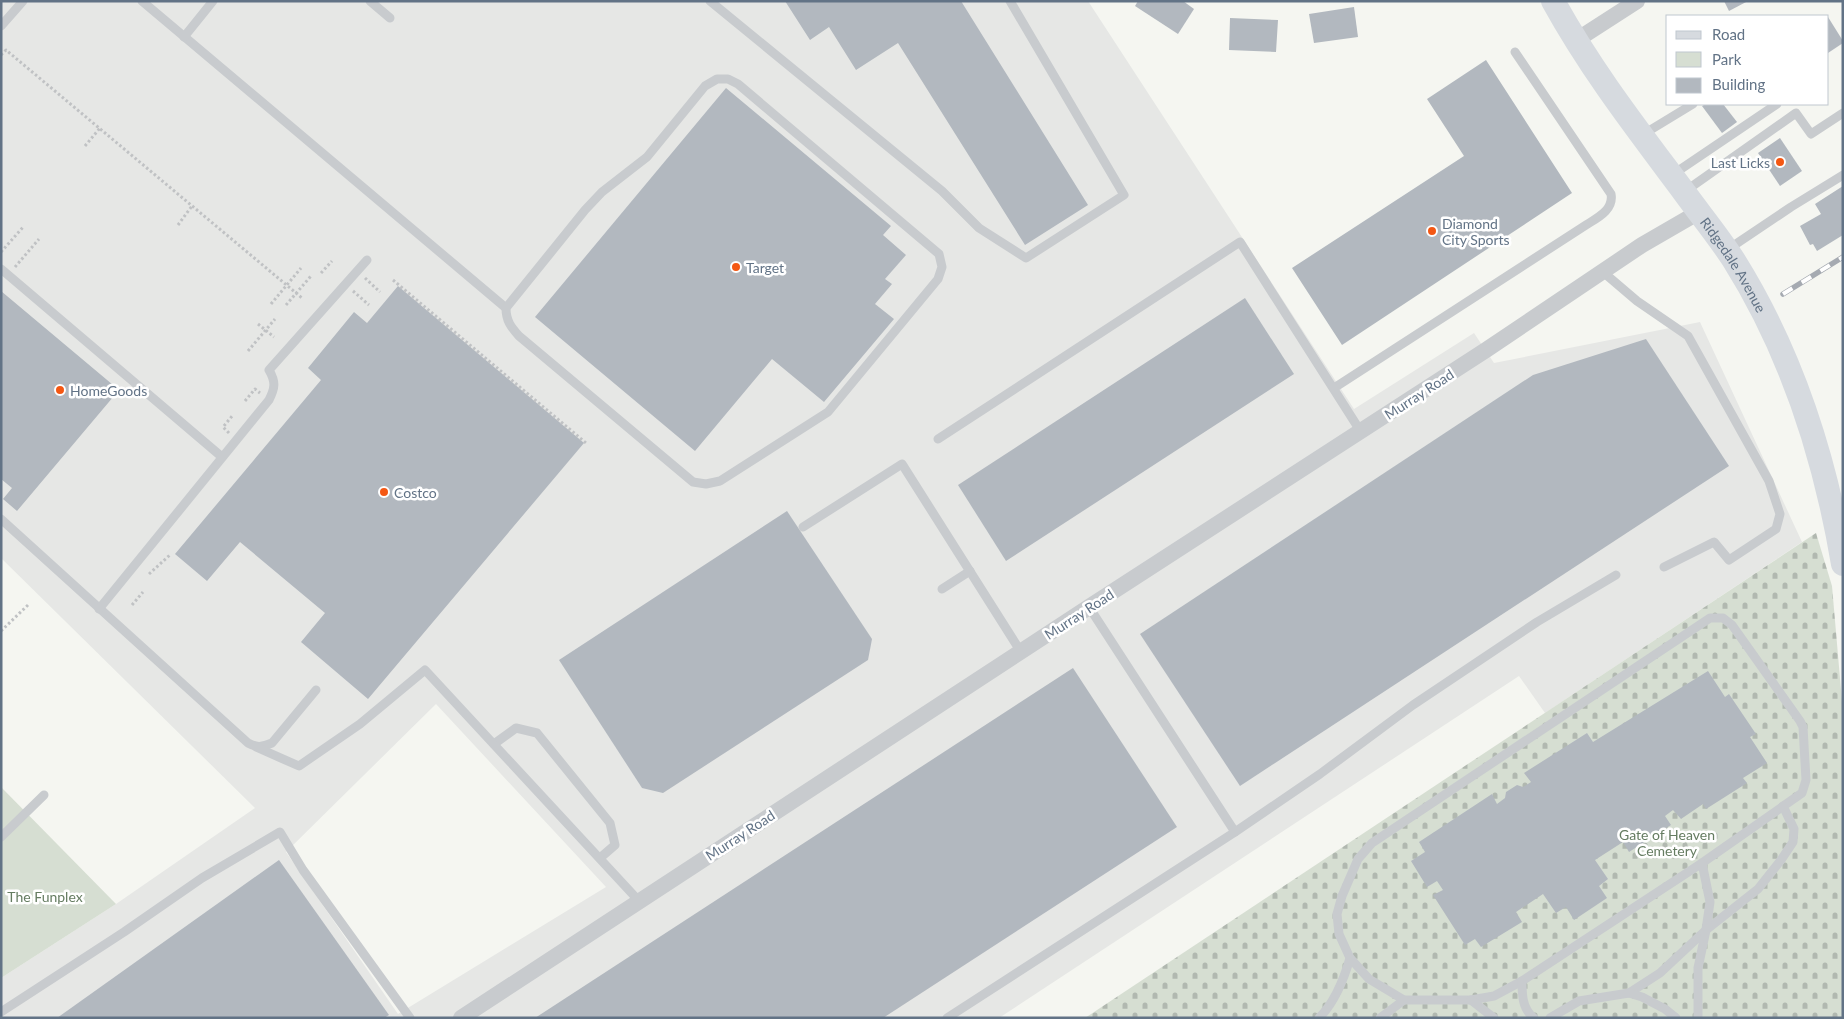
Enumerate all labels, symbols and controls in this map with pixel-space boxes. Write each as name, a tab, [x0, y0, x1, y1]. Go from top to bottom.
legend	[1666, 15, 1829, 105]
text: Road	[1712, 25, 1745, 43]
text: Park	[1712, 50, 1742, 68]
text: Building	[1712, 75, 1765, 93]
place label: Last Licks	[1711, 154, 1770, 171]
marker: Last Licks	[1774, 156, 1786, 168]
street label: Ridgedale Avenue	[1697, 214, 1770, 315]
place label: Diamond City Sports	[1442, 215, 1510, 248]
marker: Diamond City Sports	[1426, 225, 1438, 237]
place label: Target	[746, 259, 784, 276]
marker: Target	[730, 261, 742, 273]
street label: Murray Road	[1381, 365, 1457, 423]
place label: HomeGoods	[70, 382, 147, 399]
marker: HomeGoods	[54, 384, 66, 396]
place label: Costco	[394, 484, 437, 501]
marker: Costco	[378, 486, 390, 498]
street label: Murray Road	[1041, 585, 1117, 643]
street label: Murray Road	[702, 806, 778, 864]
park label: Gate of Heaven Cemetery	[1619, 826, 1715, 859]
park label: The Funplex	[7, 888, 83, 905]

